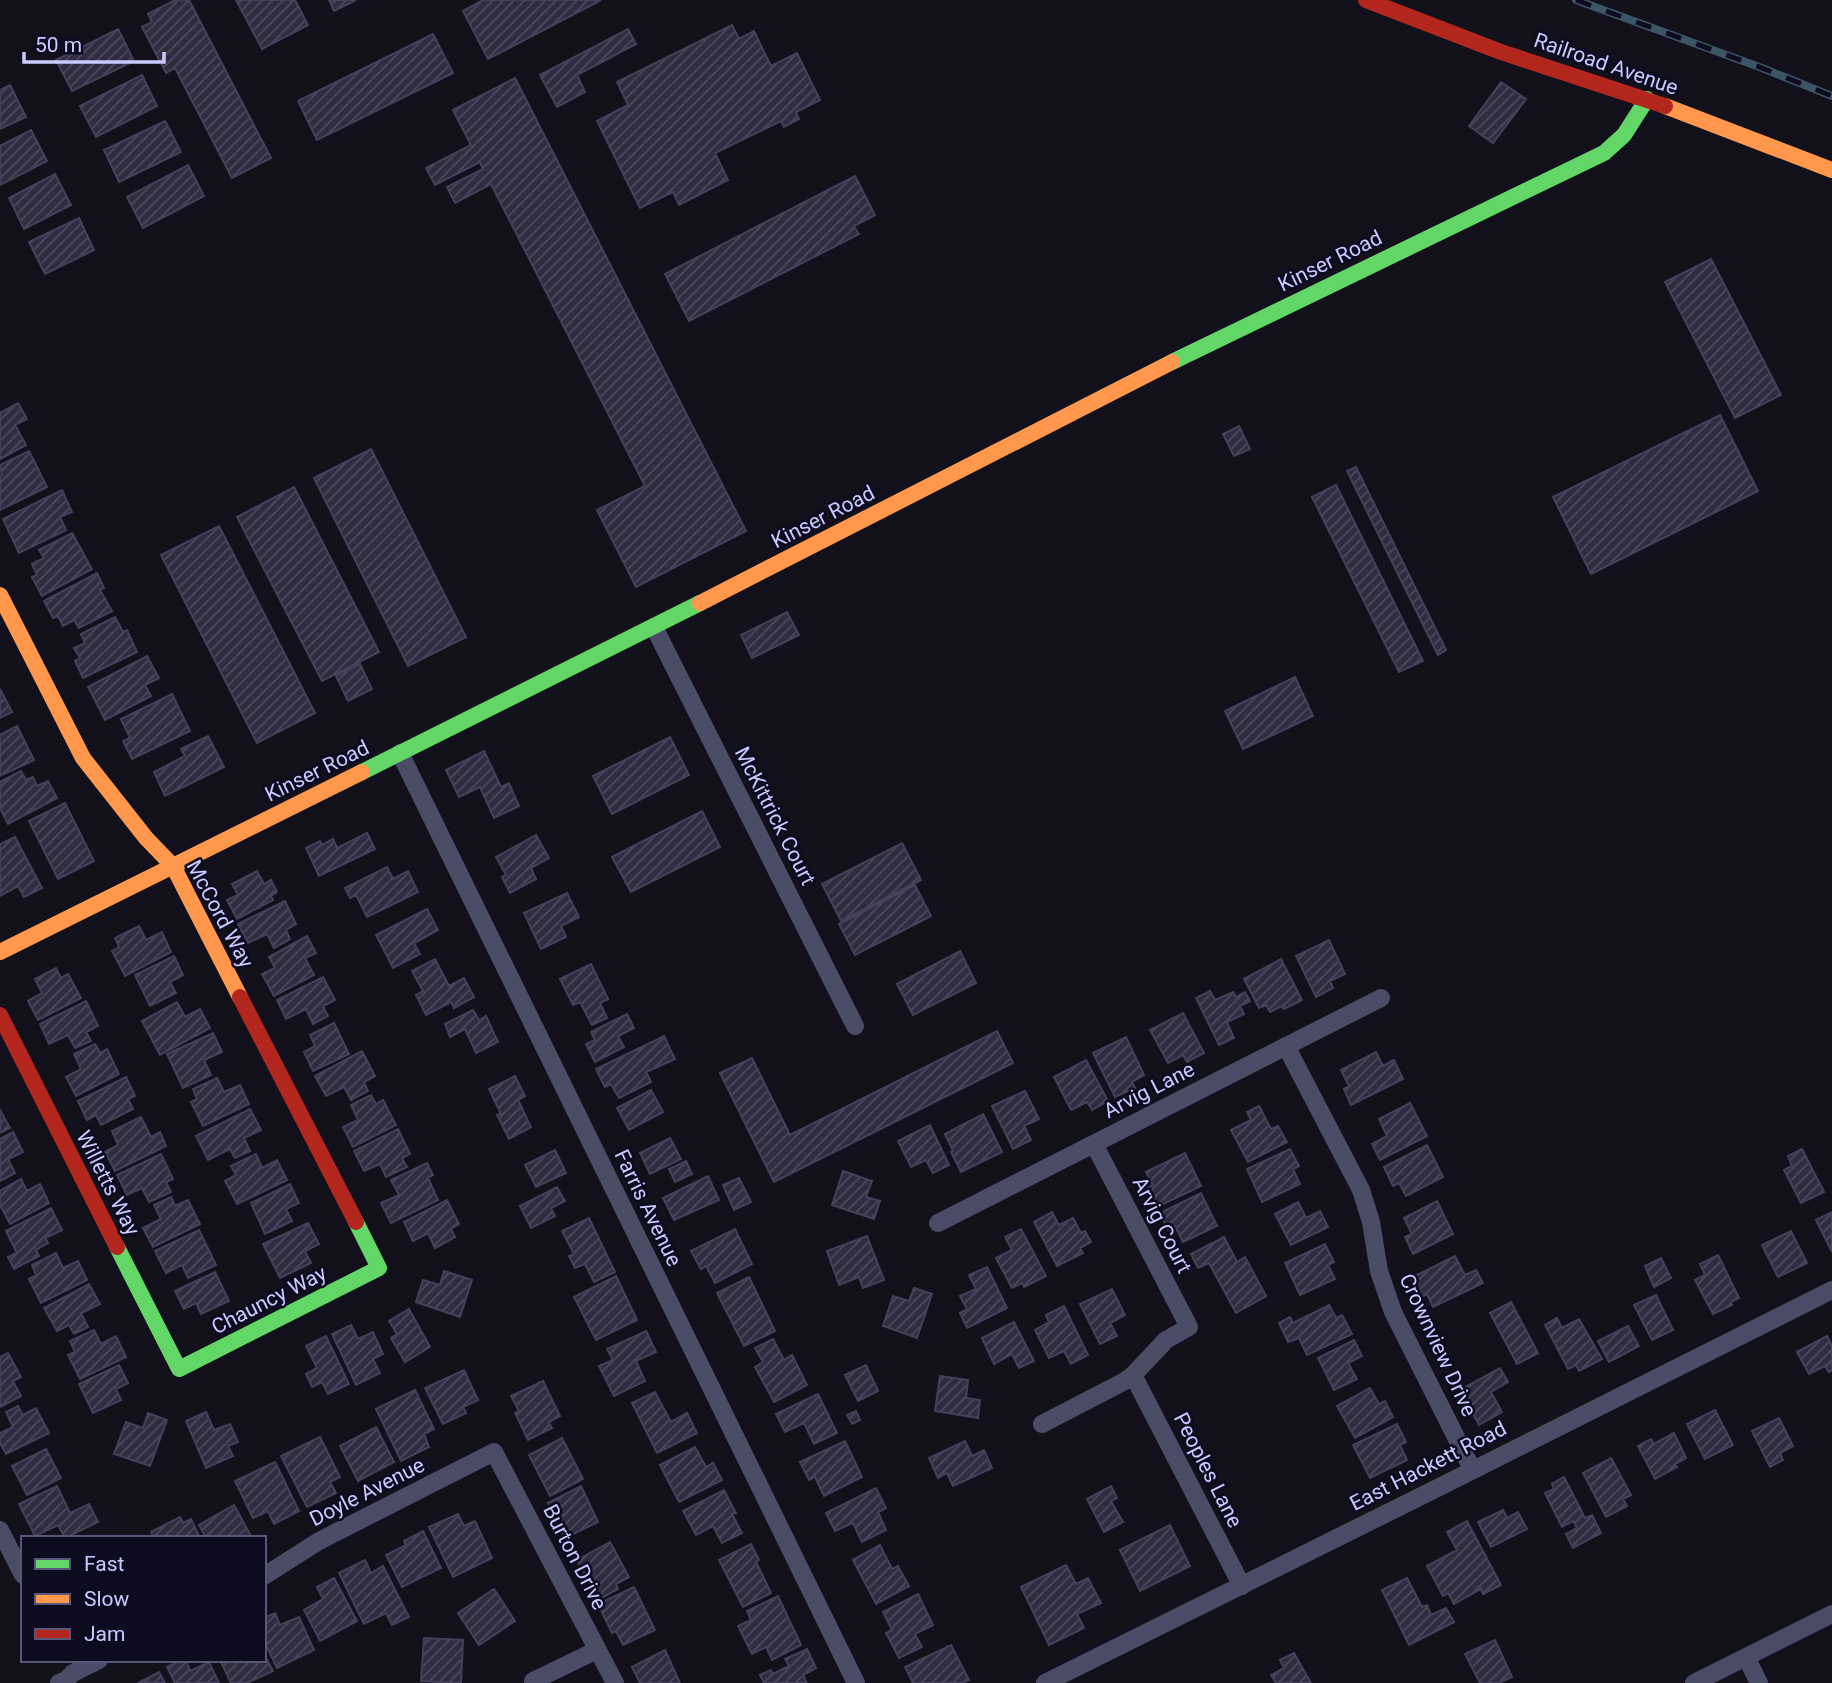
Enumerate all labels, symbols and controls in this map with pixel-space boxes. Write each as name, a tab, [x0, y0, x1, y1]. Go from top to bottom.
scale bar	[24, 21, 164, 65]
street label: Railroad Avenue	[1531, 28, 1681, 100]
text: 50 m	[35, 33, 82, 57]
street label: Kinser Road	[1274, 226, 1386, 296]
street label: Kinser Road	[767, 481, 879, 553]
street label: Kinser Road	[261, 736, 373, 806]
street label: McKittrick Court	[730, 743, 820, 889]
street label: McCord Way	[182, 856, 258, 972]
street label: Arvig Lane	[1100, 1057, 1198, 1123]
street label: Willetts Way	[71, 1127, 145, 1239]
street label: Farris Avenue	[609, 1146, 687, 1270]
street label: Arvig Court	[1127, 1173, 1197, 1277]
street label: Chauncy Way	[208, 1261, 330, 1339]
street label: Crownview Drive	[1394, 1270, 1482, 1420]
street label: Peoples Lane	[1169, 1409, 1247, 1531]
street label: East Hackett Road	[1346, 1416, 1510, 1516]
street label: Doyle Avenue	[306, 1453, 428, 1531]
street label: Burton Drive	[538, 1500, 612, 1614]
legend	[21, 1536, 266, 1662]
text: Fast	[84, 1552, 125, 1576]
text: Slow	[84, 1587, 130, 1611]
text: Jam	[84, 1622, 125, 1646]

